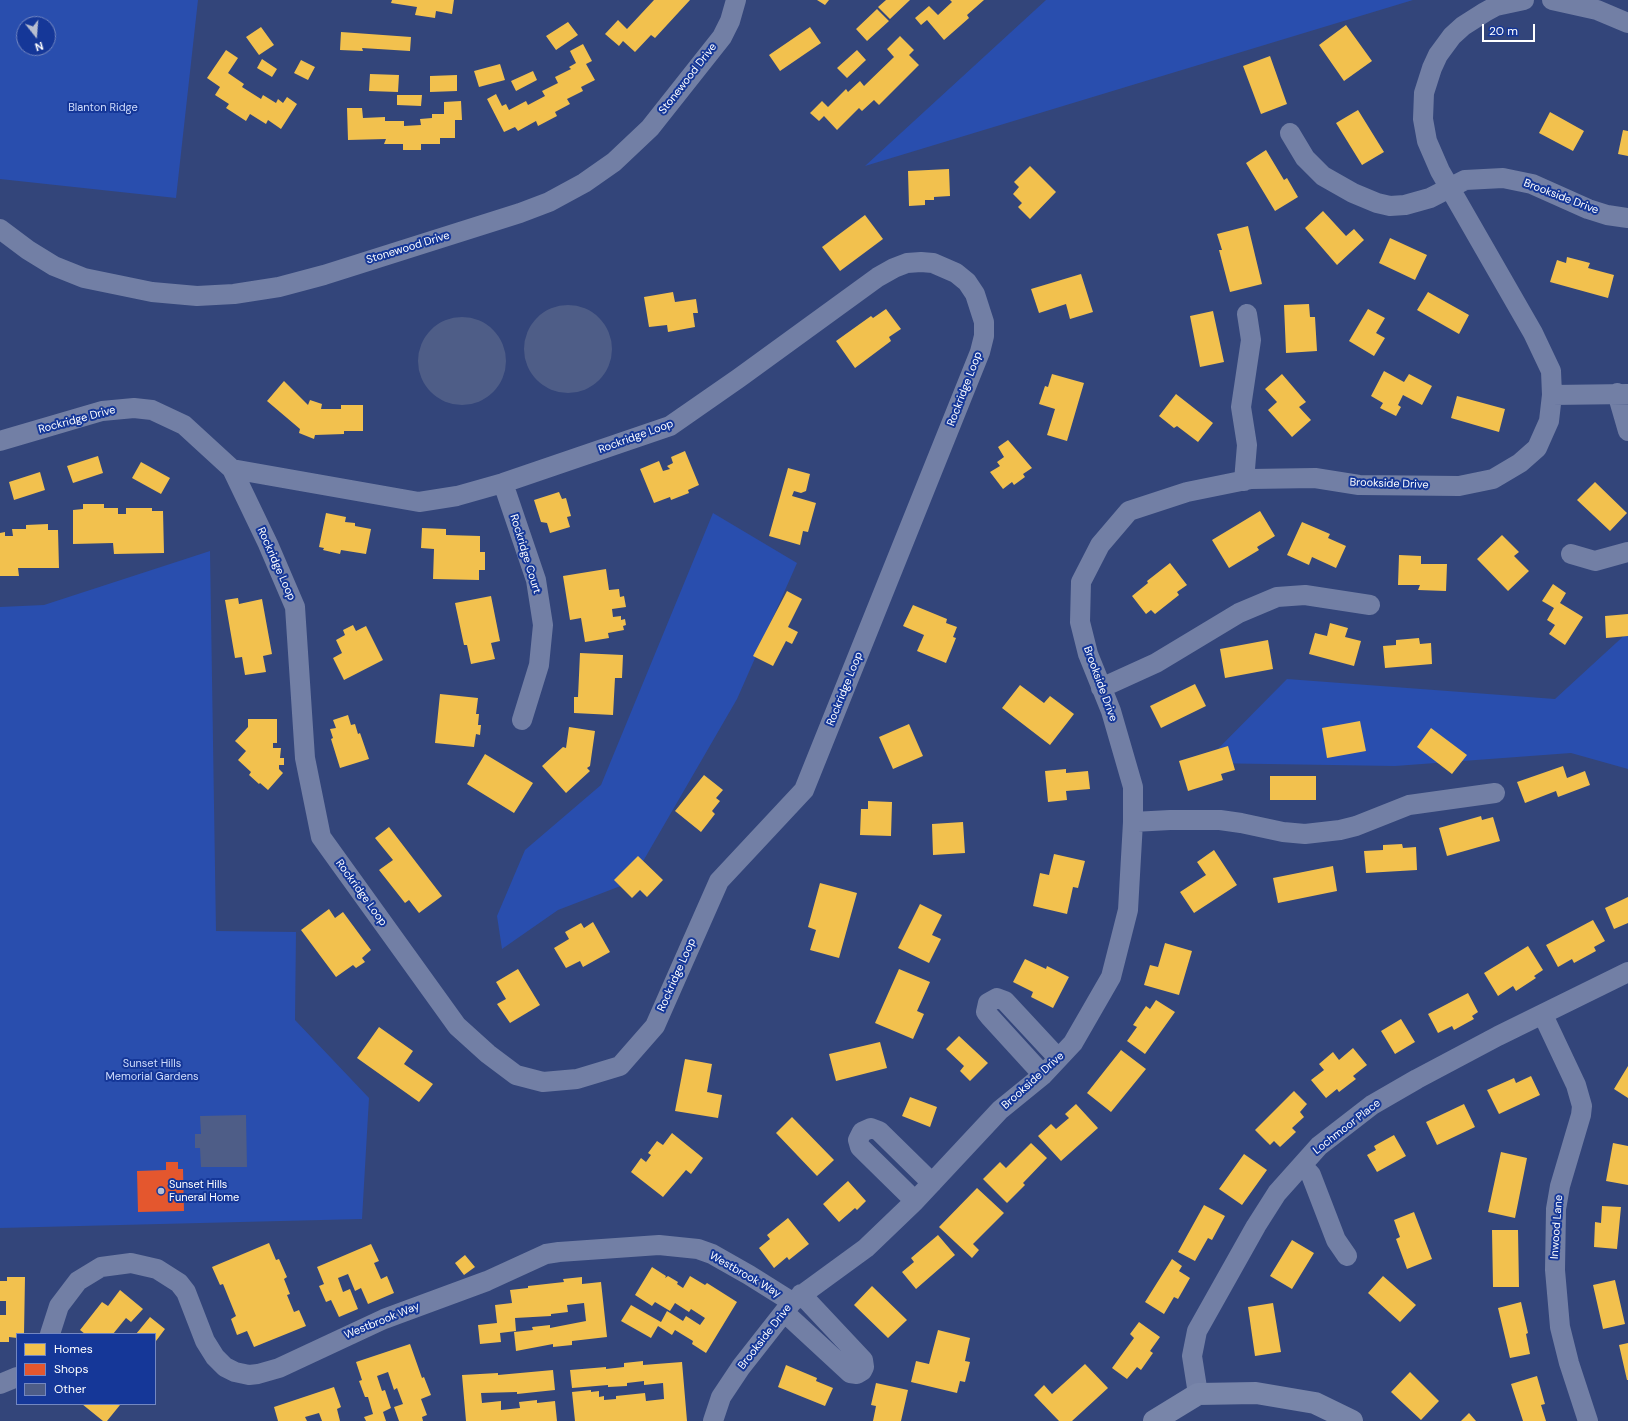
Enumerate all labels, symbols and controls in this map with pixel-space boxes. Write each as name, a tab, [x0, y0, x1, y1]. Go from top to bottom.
north arrow	[16, 16, 56, 56]
scale bar	[1484, 16, 1537, 42]
text: 20 m	[1489, 23, 1518, 39]
text: N	[33, 39, 45, 54]
street label: Stonewood Drive	[656, 41, 720, 117]
park label: Blanton Ridge	[68, 101, 138, 115]
street label: Brookside Drive	[1522, 177, 1600, 217]
street label: Stonewood Drive	[365, 229, 451, 267]
street label: Rockridge Loop	[945, 350, 985, 428]
street label: Rockridge Drive	[37, 403, 117, 437]
street label: Rockridge Loop	[597, 417, 675, 457]
street label: Brookside Drive	[1349, 476, 1429, 492]
street label: Rockridge Court	[507, 513, 543, 595]
street label: Rockridge Loop	[254, 525, 298, 603]
street label: Brookside Drive	[1080, 645, 1120, 723]
street label: Rockridge Loop	[824, 650, 866, 728]
street label: Rockridge Loop	[333, 857, 389, 929]
street label: Rockridge Loop	[655, 936, 699, 1014]
street label: Brookside Drive	[999, 1050, 1067, 1112]
park label: Sunset Hills Memorial Gardens	[105, 1057, 199, 1083]
street label: Lochmoor Place	[1311, 1097, 1383, 1157]
place label: Sunset Hills Funeral Home	[169, 1178, 239, 1204]
marker: Sunset Hills Funeral Home	[156, 1186, 166, 1196]
street label: Inwood Lane	[1548, 1194, 1566, 1260]
street label: Westbrook Way	[707, 1249, 783, 1301]
street label: Westbrook Way	[342, 1300, 422, 1342]
street label: Brookside Drive	[735, 1302, 795, 1372]
legend	[16, 1333, 156, 1405]
text: Homes	[54, 1341, 93, 1357]
text: Shops	[54, 1361, 89, 1377]
text: Other	[54, 1381, 86, 1397]

